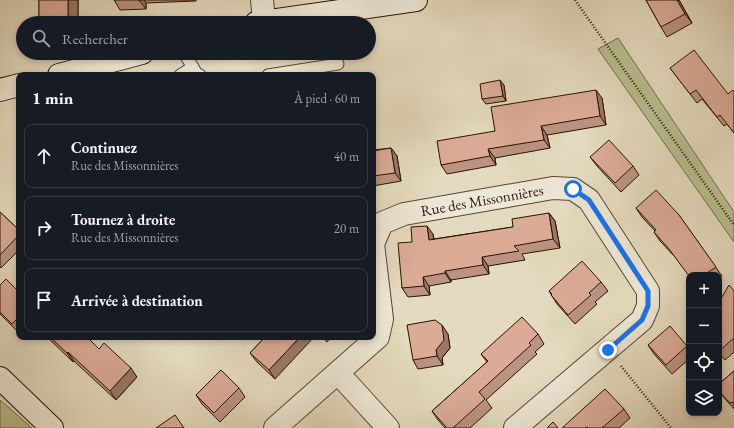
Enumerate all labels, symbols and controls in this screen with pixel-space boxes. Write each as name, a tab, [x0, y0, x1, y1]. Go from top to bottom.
search box	[16, 16, 376, 60]
icon: search	[30, 27, 52, 49]
text: Rechercher	[62, 29, 128, 48]
text: 1 min	[32, 87, 73, 109]
text: À pied · 60 m	[294, 90, 360, 107]
text: Continuez	[71, 138, 137, 157]
icon: ahead	[33, 145, 55, 167]
text: 40 m	[334, 148, 359, 165]
text: Rue des Missonnières	[71, 157, 179, 174]
street label: Rue des Missonnières	[419, 180, 545, 220]
route start	[564, 180, 582, 198]
text: Tournez à droite	[71, 210, 175, 229]
icon: right	[33, 217, 55, 239]
text: 20 m	[334, 220, 359, 237]
text: Rue des Missonnières	[71, 229, 179, 246]
map controls	[686, 272, 722, 416]
button: +	[686, 272, 722, 308]
icon: arrive	[33, 289, 55, 311]
text: Arrivée à destination	[71, 291, 203, 310]
button: −	[686, 308, 722, 344]
route end	[599, 341, 617, 359]
button: locate	[686, 344, 722, 380]
button: layers	[686, 380, 722, 416]

